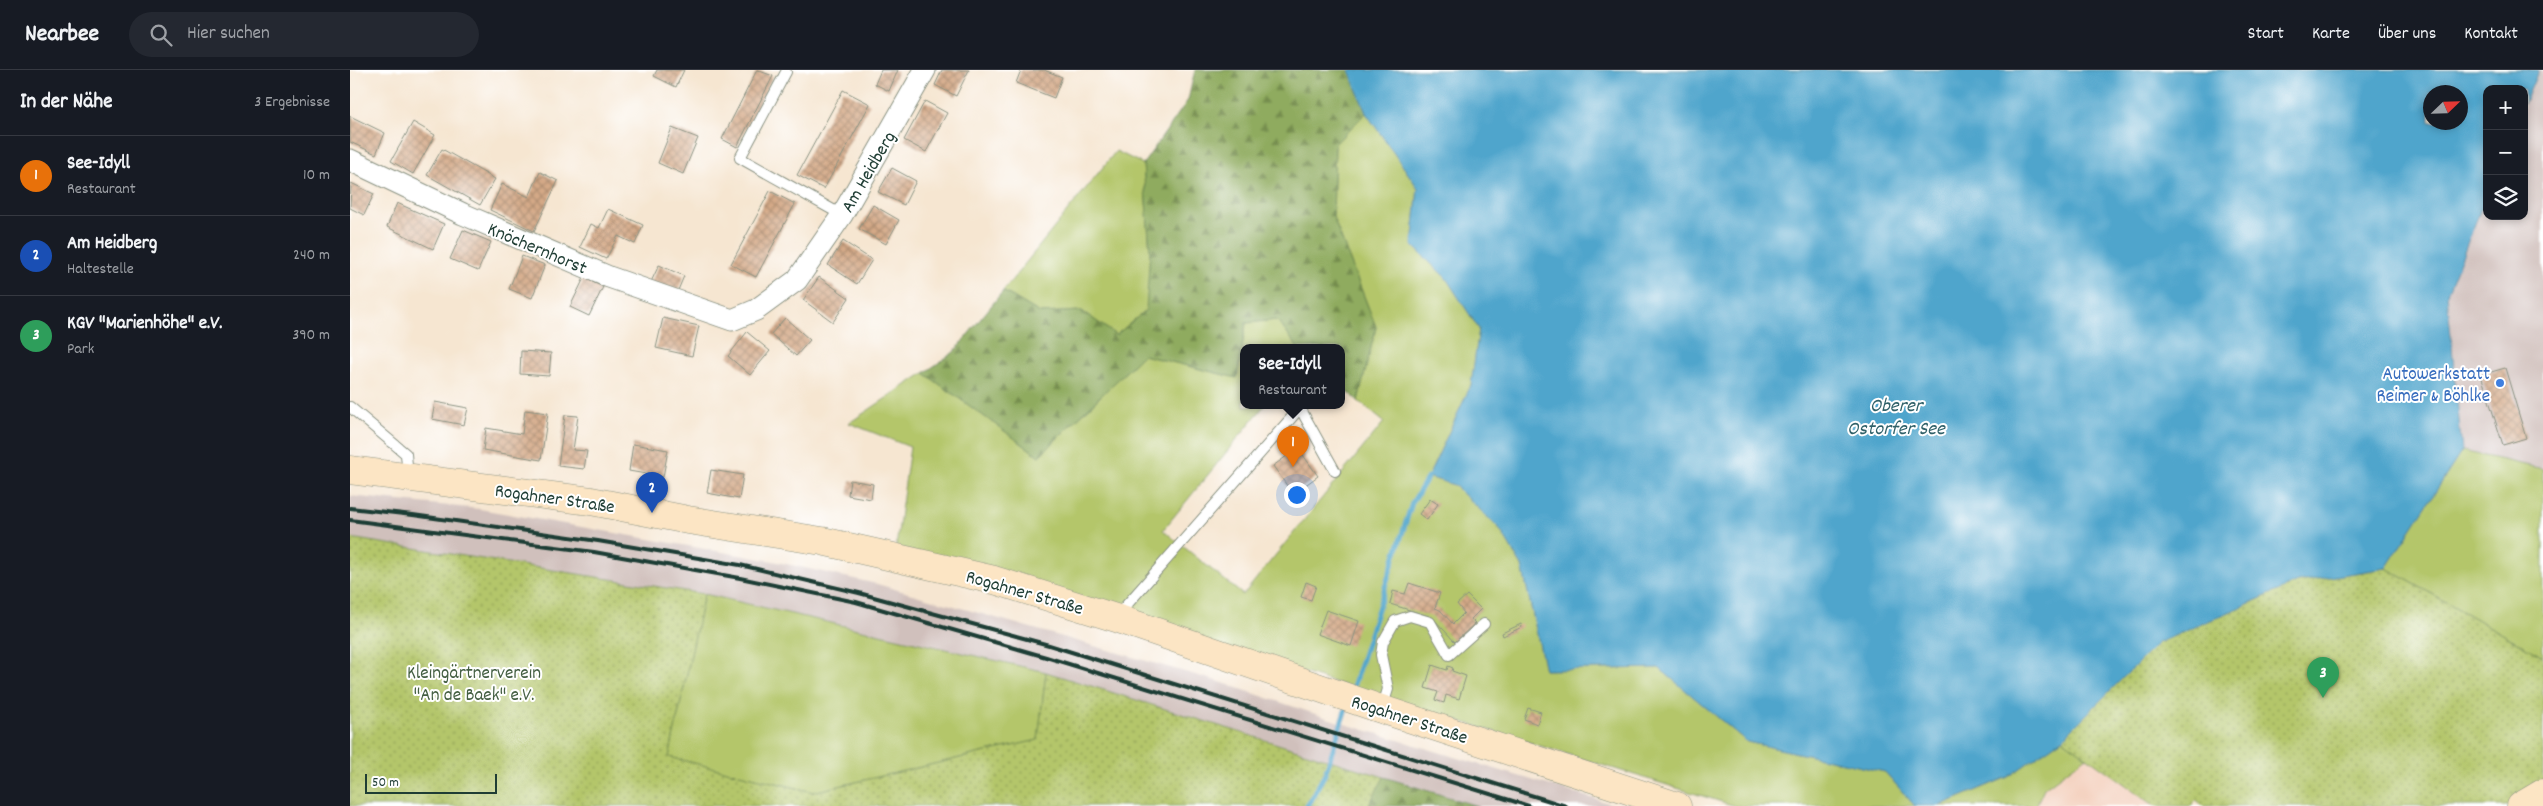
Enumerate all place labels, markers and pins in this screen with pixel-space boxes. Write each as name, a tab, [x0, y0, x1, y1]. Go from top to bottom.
place label: Autowerkstatt Reimer & Böhlke	[2377, 362, 2490, 411]
marker: Autowerkstatt Reimer & Böhlke	[2494, 377, 2506, 389]
pin: 1	[1277, 426, 1309, 467]
pin: 2	[636, 472, 668, 513]
pin: 3	[2307, 657, 2339, 698]

